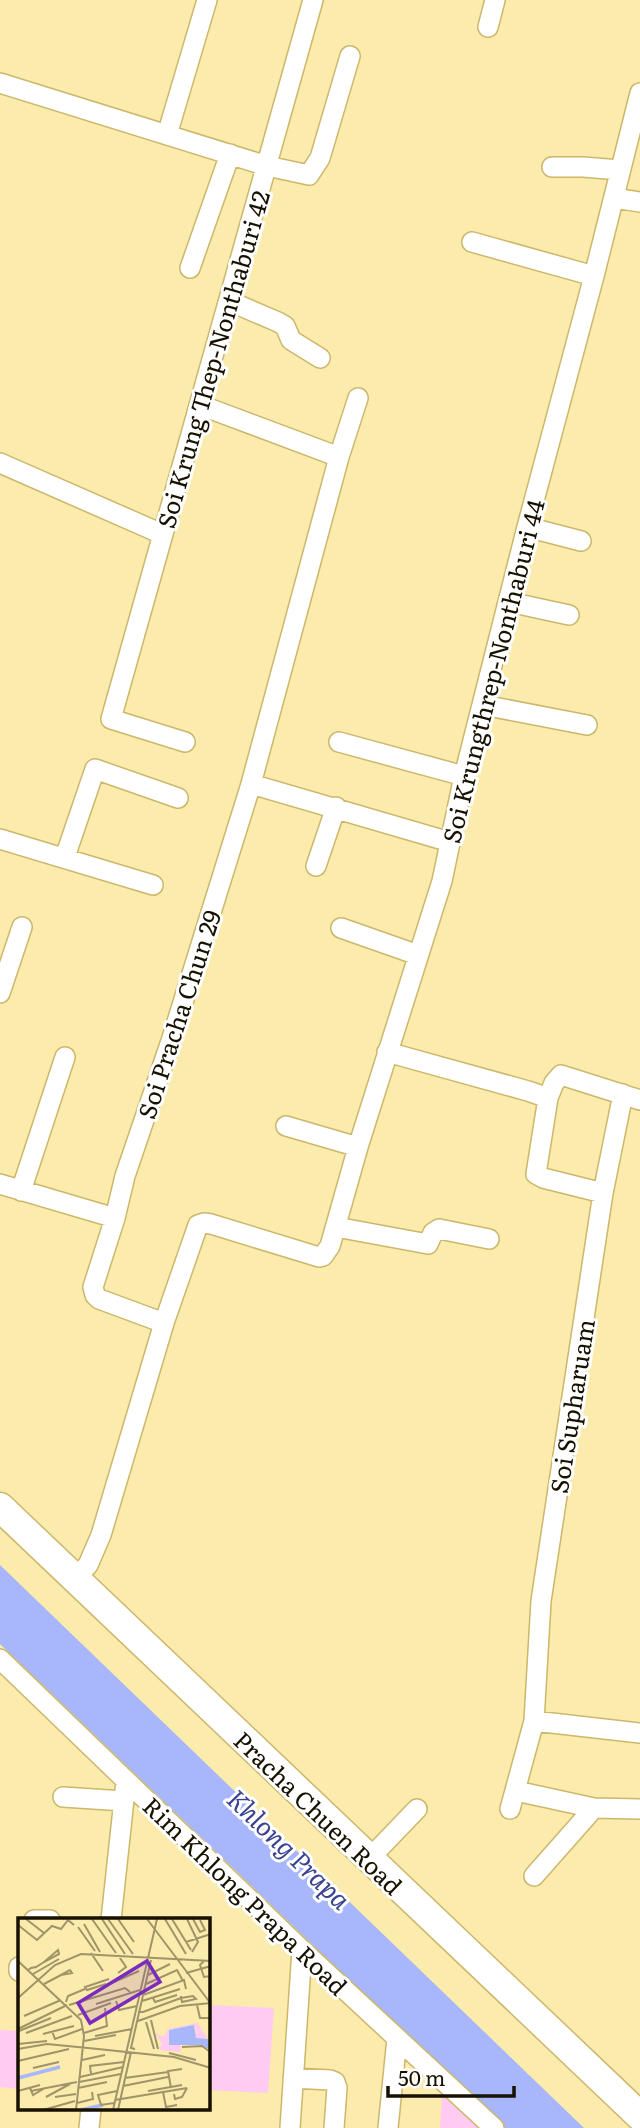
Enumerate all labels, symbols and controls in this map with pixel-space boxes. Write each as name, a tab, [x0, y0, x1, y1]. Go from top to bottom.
street label: Soi Krung Thep-Nonthaburi 42	[147, 186, 277, 532]
street label: Soi Krungthrep-Nonthaburi 44	[432, 496, 552, 846]
street label: Soi Pracha Chun 29	[128, 905, 228, 1123]
street label: Soi Supharuam	[540, 1316, 602, 1496]
street label: Pracha Chuen Road	[227, 1722, 411, 1902]
water label: Khlong Prapa	[219, 1779, 361, 1917]
street label: Rim Khlong Prapa Road	[136, 1788, 356, 2002]
inset map	[18, 1918, 210, 2110]
scale bar	[388, 2054, 514, 2098]
text: 50 m	[398, 2061, 445, 2092]

